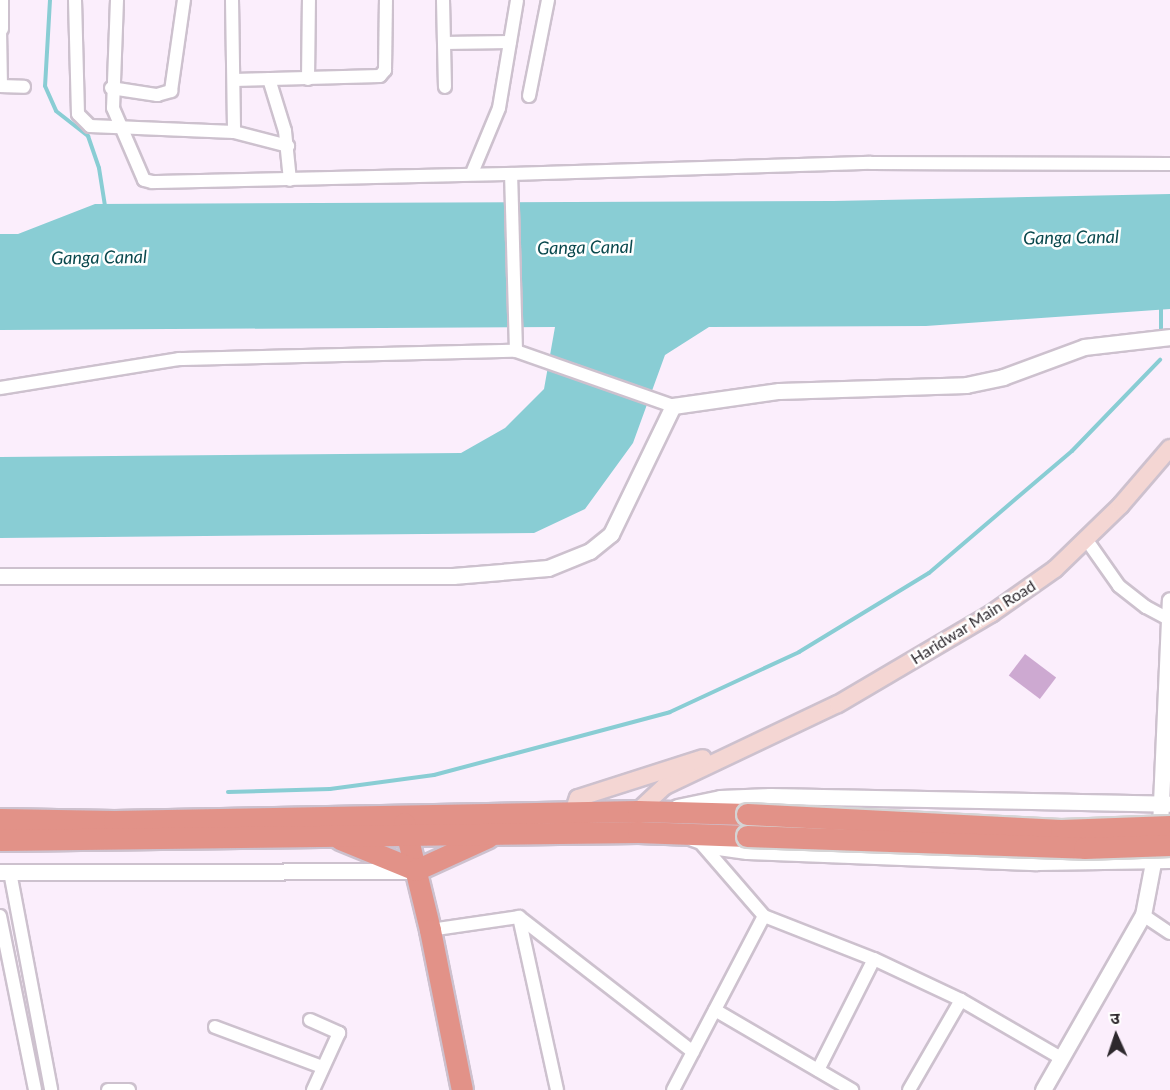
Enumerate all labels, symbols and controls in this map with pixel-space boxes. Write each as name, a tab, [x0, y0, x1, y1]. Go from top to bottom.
water label: Ganga Canal	[1023, 225, 1119, 249]
water label: Ganga Canal	[537, 235, 633, 259]
water label: Ganga Canal	[51, 245, 147, 269]
street label: Haridwar Main Road	[907, 576, 1039, 668]
north arrow	[1086, 1006, 1146, 1066]
text: उ	[1110, 1008, 1120, 1027]

